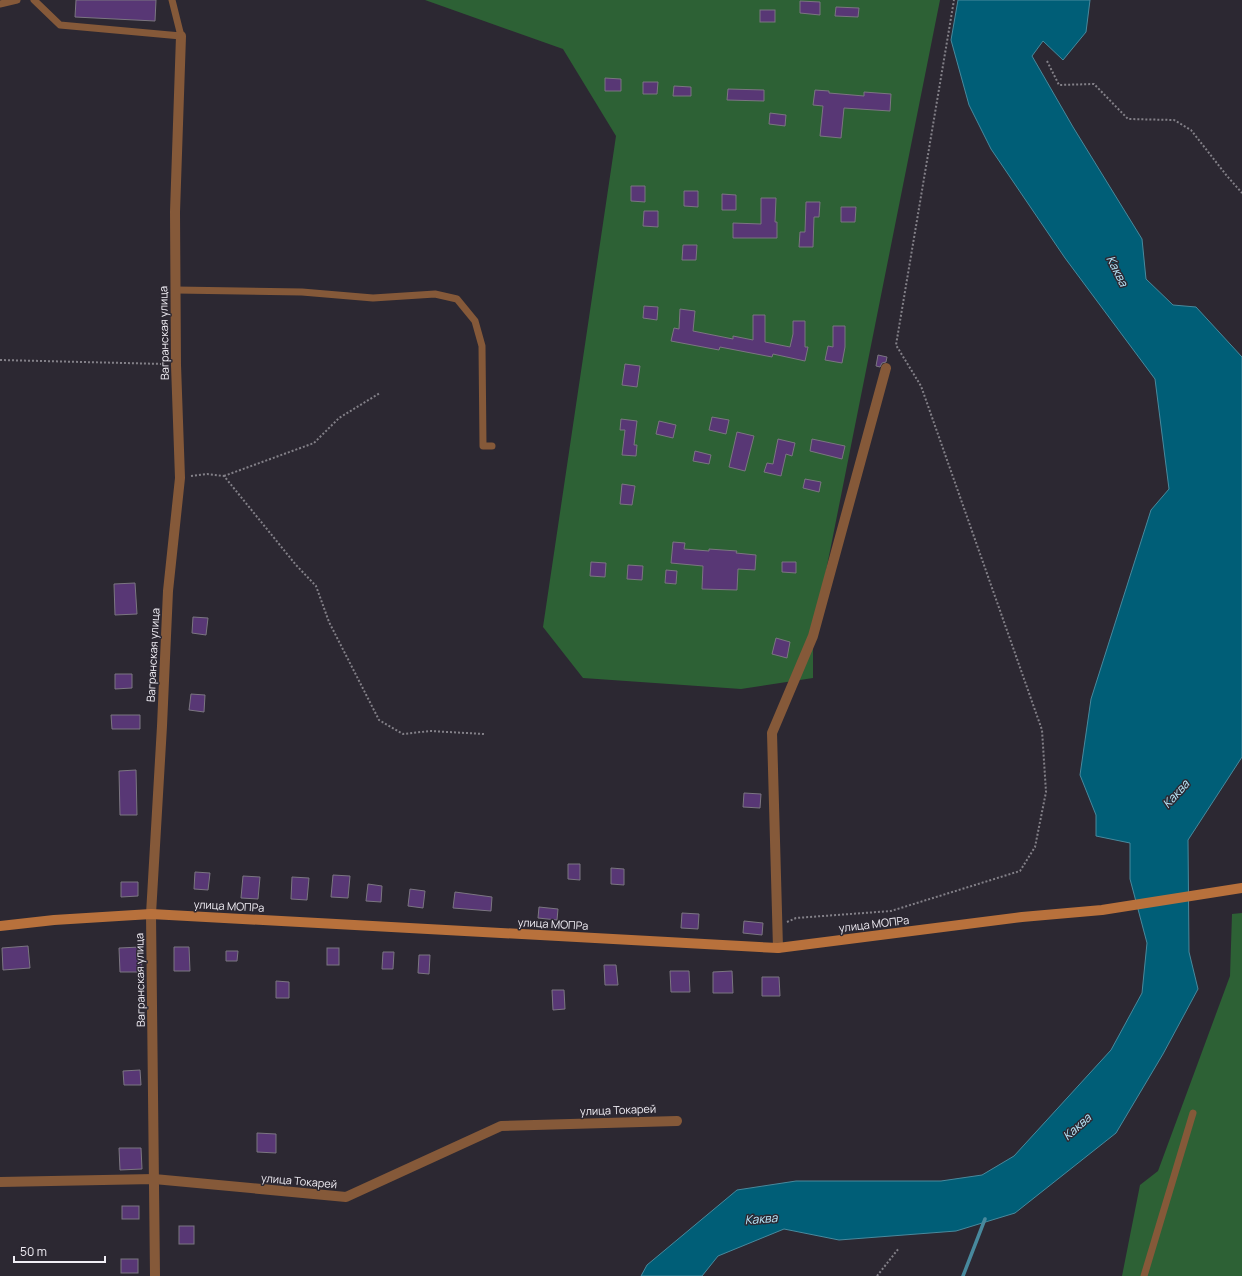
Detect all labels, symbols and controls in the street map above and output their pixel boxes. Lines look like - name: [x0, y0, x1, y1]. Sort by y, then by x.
- water label: Каква: [1102, 252, 1133, 290]
- street label: Вагранская улица: [155, 286, 172, 380]
- street label: Вагранская улица: [143, 608, 162, 702]
- water label: Каква: [1158, 775, 1194, 812]
- street label: улица МОПРа: [193, 896, 265, 915]
- street label: улица МОПРа: [838, 912, 910, 935]
- street label: улица МОПРа: [517, 914, 589, 933]
- street label: Вагранская улица: [131, 933, 148, 1027]
- street label: улица Токарей: [580, 1101, 656, 1118]
- water label: Каква: [1059, 1108, 1096, 1144]
- street label: улица Токарей: [260, 1170, 338, 1191]
- water label: Каква: [744, 1209, 779, 1228]
- scale bar: [14, 1238, 105, 1264]
- text: 50 m: [20, 1243, 47, 1260]

